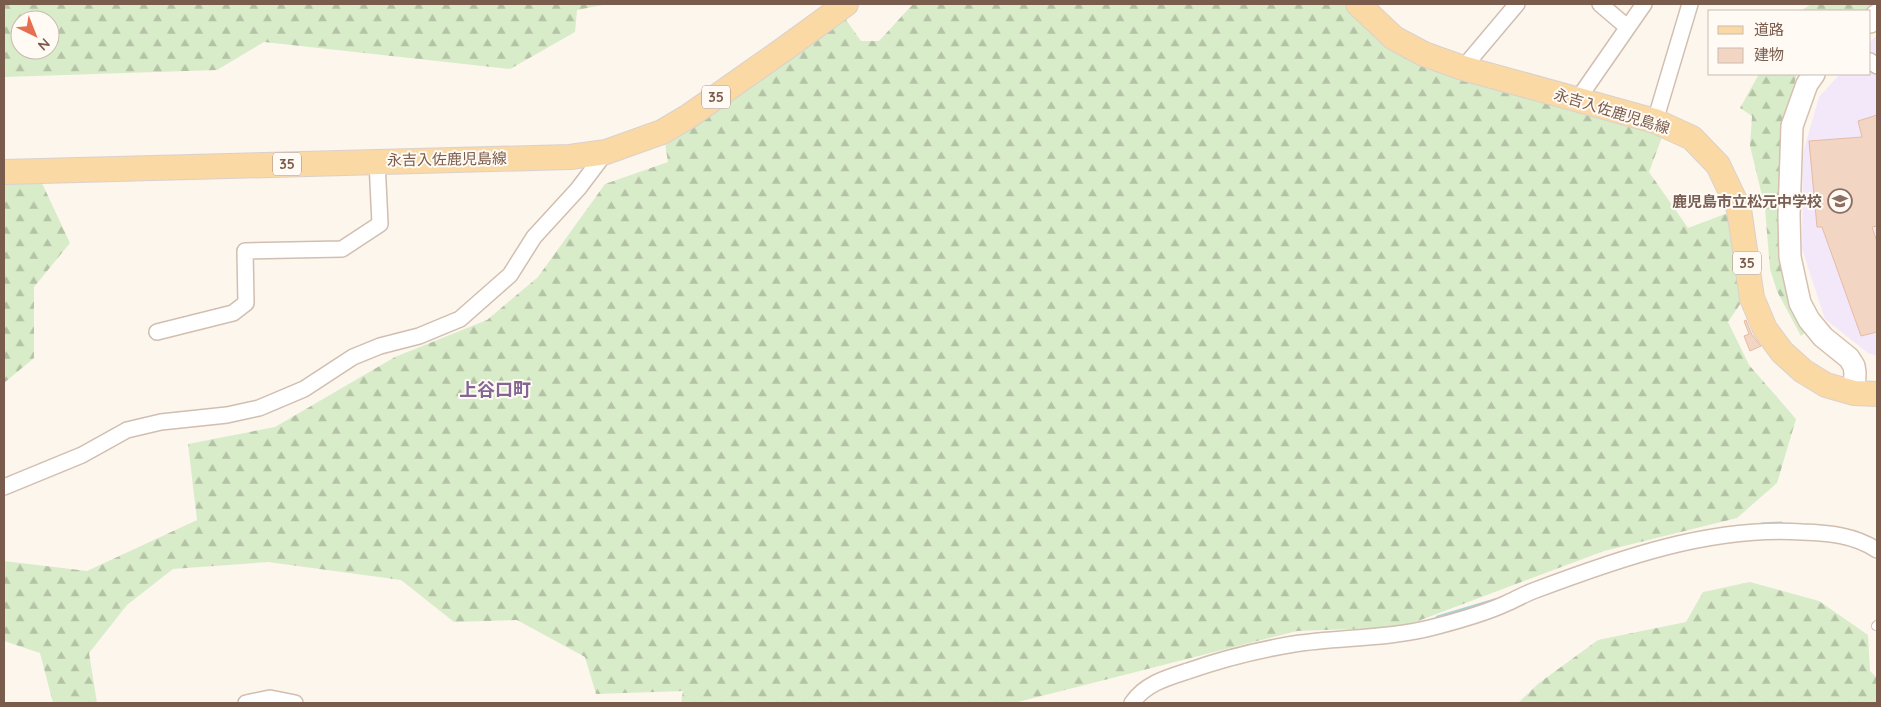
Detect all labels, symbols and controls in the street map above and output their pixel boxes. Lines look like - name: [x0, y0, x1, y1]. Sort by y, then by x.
- north arrow: [10, 10, 60, 60]
- legend: [1708, 10, 1871, 75]
- text: 道路: [1754, 20, 1784, 39]
- text: N: [34, 34, 54, 55]
- text: 建物: [1754, 45, 1784, 64]
- street label: 永吉入佐鹿児島線: [1552, 84, 1672, 138]
- road number: 35: [702, 85, 730, 108]
- street label: 永吉入佐鹿児島線: [387, 148, 507, 170]
- road number: 35: [273, 152, 301, 175]
- school or university icon: 鹿児島市立松元中学校: [1827, 188, 1853, 214]
- place label: 鹿児島市立松元中学校: [1672, 192, 1822, 211]
- road number: 35: [1733, 252, 1761, 274]
- district label: 上谷口町: [459, 378, 531, 401]

